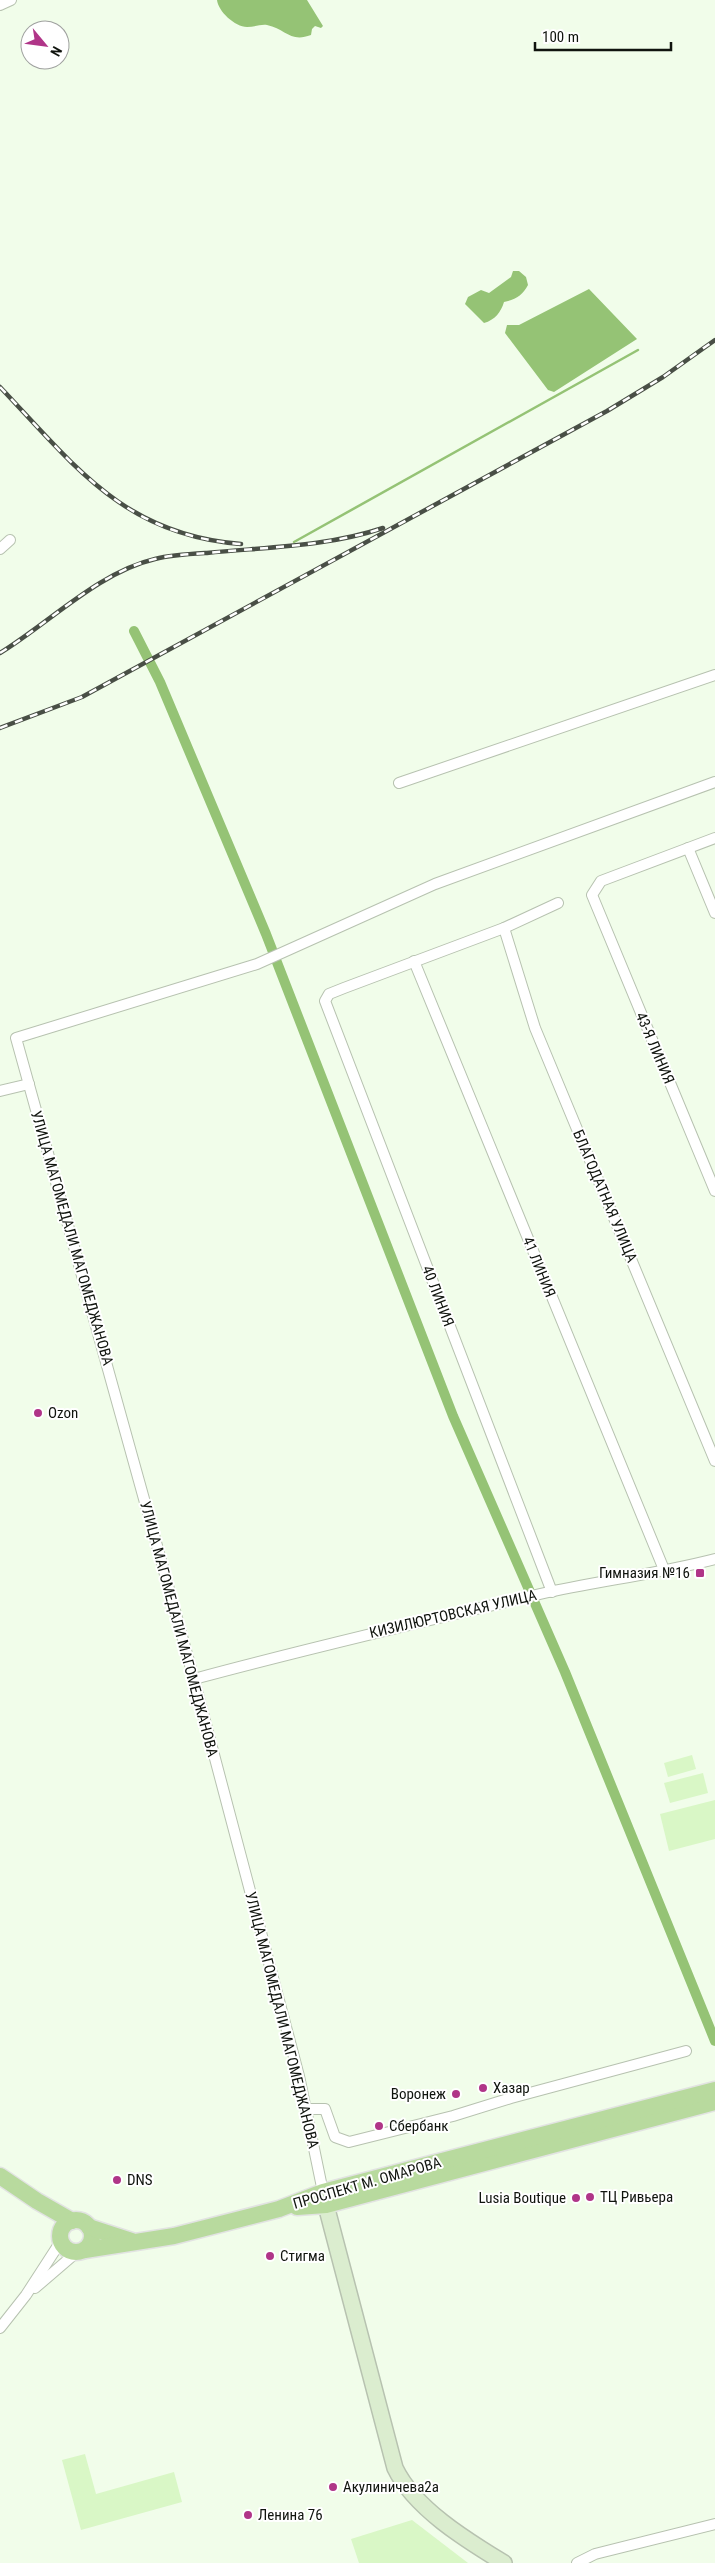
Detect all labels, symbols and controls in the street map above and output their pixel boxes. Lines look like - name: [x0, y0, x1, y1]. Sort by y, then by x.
- north arrow: [20, 20, 70, 70]
- scale bar: [535, 20, 671, 52]
- text: 100 m: [542, 28, 579, 46]
- text: N: [47, 44, 65, 59]
- street label: 43-Я ЛИНИЯ: [632, 1010, 678, 1086]
- street label: УЛИЦА МАГОМЕДАЛИ МАГОМЕДЖАНОВA: [27, 1109, 117, 1368]
- street label: БЛАГОДАТНАЯ УЛИЦА: [569, 1127, 641, 1265]
- street label: 41 ЛИНИЯ: [519, 1234, 559, 1300]
- street label: 40 ЛИНИЯ: [418, 1263, 458, 1329]
- place label: Ozon: [48, 1404, 78, 1422]
- marker: Ozon: [32, 1407, 44, 1419]
- street label: УЛИЦА МАГОМЕДАЛИ МАГОМЕДЖАНОВA: [136, 1499, 222, 1759]
- place label: Гимназия №16: [599, 1564, 690, 1582]
- marker: Гимназия №16: [694, 1567, 706, 1579]
- street label: КИЗИЛЮРТОВСКАЯ УЛИЦА: [368, 1586, 539, 1642]
- street label: УЛИЦА МАГОМЕДАЛИ МАГОМЕДЖАНОВA: [241, 1890, 323, 2151]
- place label: Хазар: [493, 2079, 530, 2097]
- marker: Хазар: [477, 2082, 489, 2094]
- place label: Воронеж: [391, 2085, 446, 2103]
- marker: Воронеж: [450, 2088, 462, 2100]
- place label: Сбербанк: [389, 2117, 449, 2135]
- marker: Сбербанк: [373, 2120, 385, 2132]
- street label: ПРОСПЕКТ М. ОМАРОВА: [291, 2153, 443, 2213]
- place label: DNS: [127, 2171, 153, 2189]
- marker: DNS: [111, 2174, 123, 2186]
- place label: ТЦ Ривьера: [600, 2188, 673, 2206]
- place label: Lusia Boutique: [478, 2189, 566, 2207]
- marker: ТЦ Ривьера: [584, 2191, 596, 2203]
- marker: Lusia Boutique: [570, 2192, 582, 2204]
- place label: Стигма: [280, 2247, 325, 2265]
- marker: Стигма: [264, 2250, 276, 2262]
- place label: Акулиничева2а: [343, 2478, 439, 2496]
- marker: Акулиничева2а: [327, 2481, 339, 2493]
- place label: Ленина 76: [258, 2506, 323, 2524]
- marker: Ленина 76: [242, 2509, 254, 2521]

